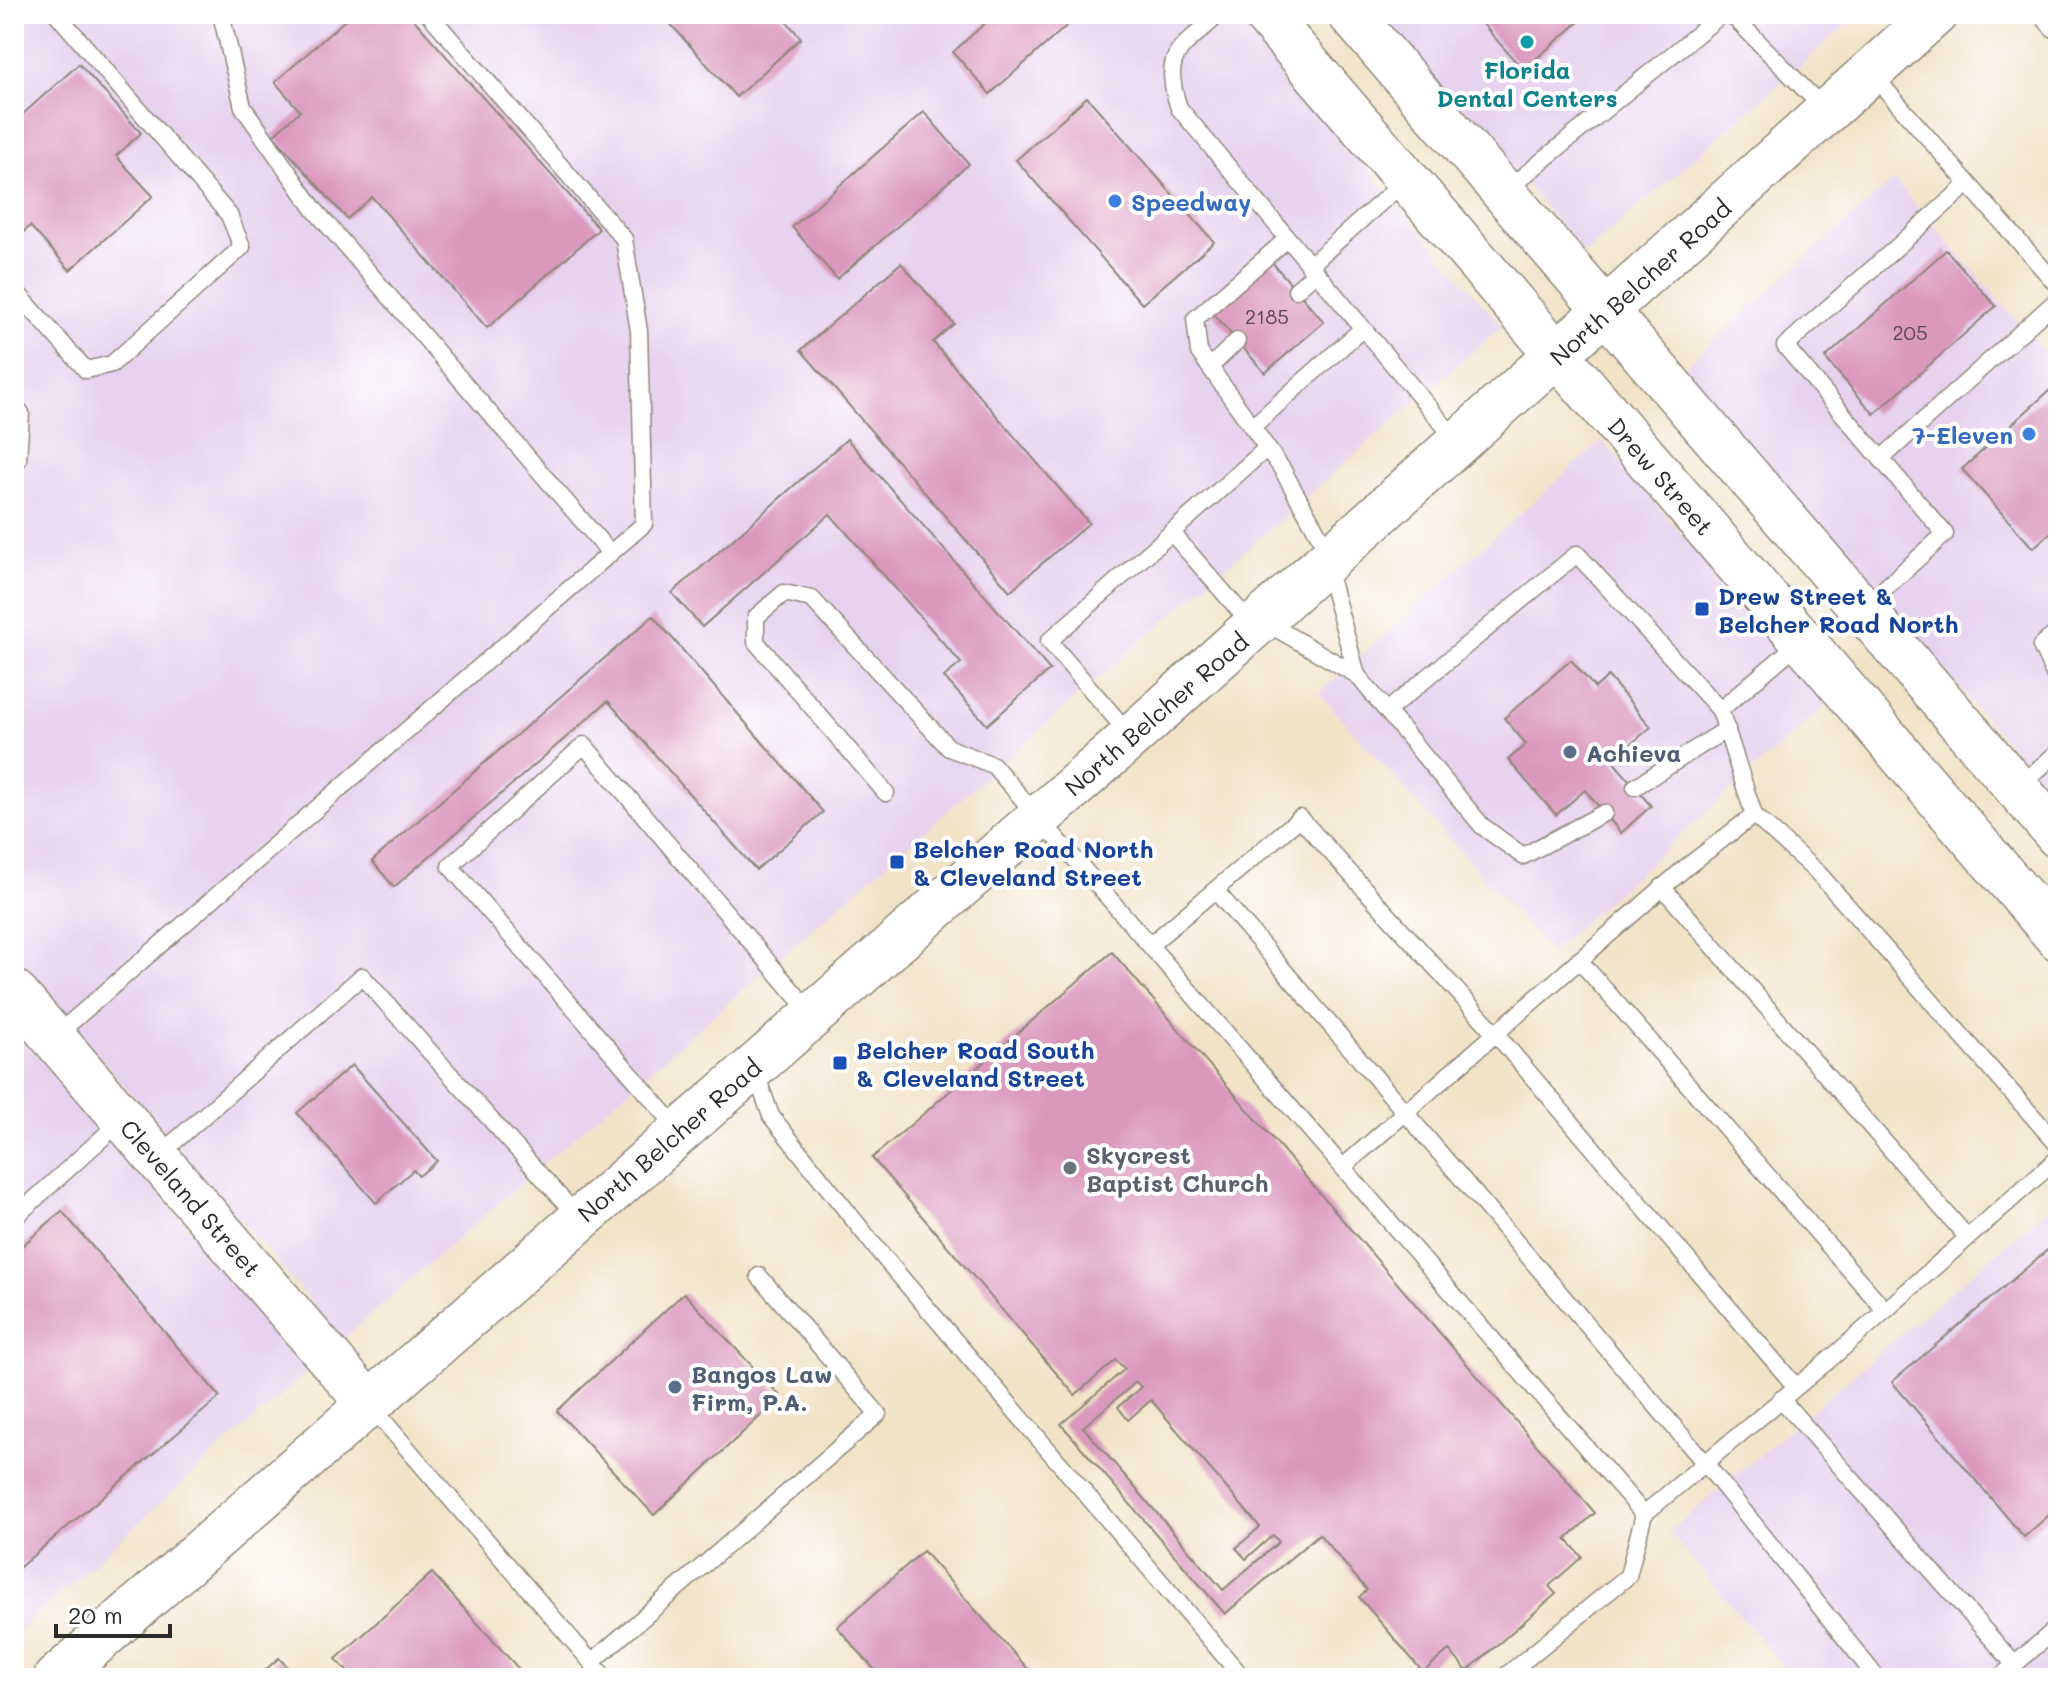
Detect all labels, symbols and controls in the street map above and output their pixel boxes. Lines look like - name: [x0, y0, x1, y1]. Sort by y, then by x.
- marker: Florida Dental Centers: [1518, 33, 1536, 51]
- place label: Florida Dental Centers: [1436, 54, 1618, 113]
- place label: Speedway: [1131, 186, 1251, 217]
- marker: Speedway: [1106, 192, 1124, 210]
- street label: North Belcher Road: [1543, 192, 1737, 372]
- house number: 2185: [1245, 303, 1289, 329]
- house number: 205: [1892, 319, 1928, 345]
- street label: Drew Street: [1601, 411, 1721, 541]
- place label: 7-Eleven: [1912, 419, 2013, 450]
- marker: 7-Eleven: [2020, 425, 2038, 443]
- place label: Drew Street & Belcher Road North: [1718, 580, 1958, 639]
- marker: Drew Street & Belcher Road North: [1693, 600, 1711, 618]
- street label: North Belcher Road: [1058, 626, 1254, 802]
- place label: Achieva: [1586, 737, 1681, 768]
- marker: Achieva: [1561, 743, 1579, 761]
- place label: Belcher Road North & Cleveland Street: [913, 833, 1153, 892]
- marker: Belcher Road North & Cleveland Street: [888, 853, 906, 871]
- place label: Belcher Road South & Cleveland Street: [856, 1034, 1094, 1093]
- street label: North Belcher Road: [571, 1052, 767, 1228]
- marker: Belcher Road South & Cleveland Street: [831, 1054, 849, 1072]
- street label: Cleveland Street: [114, 1113, 268, 1283]
- place label: Skycrest Baptist Church: [1086, 1139, 1269, 1198]
- marker: Skycrest Baptist Church: [1061, 1159, 1079, 1177]
- place label: Bangos Law Firm, P.A.: [691, 1358, 832, 1417]
- marker: Bangos Law Firm, P.A.: [666, 1378, 684, 1396]
- scale bar: [56, 1588, 170, 1638]
- text: 20 m: [68, 1599, 123, 1630]

